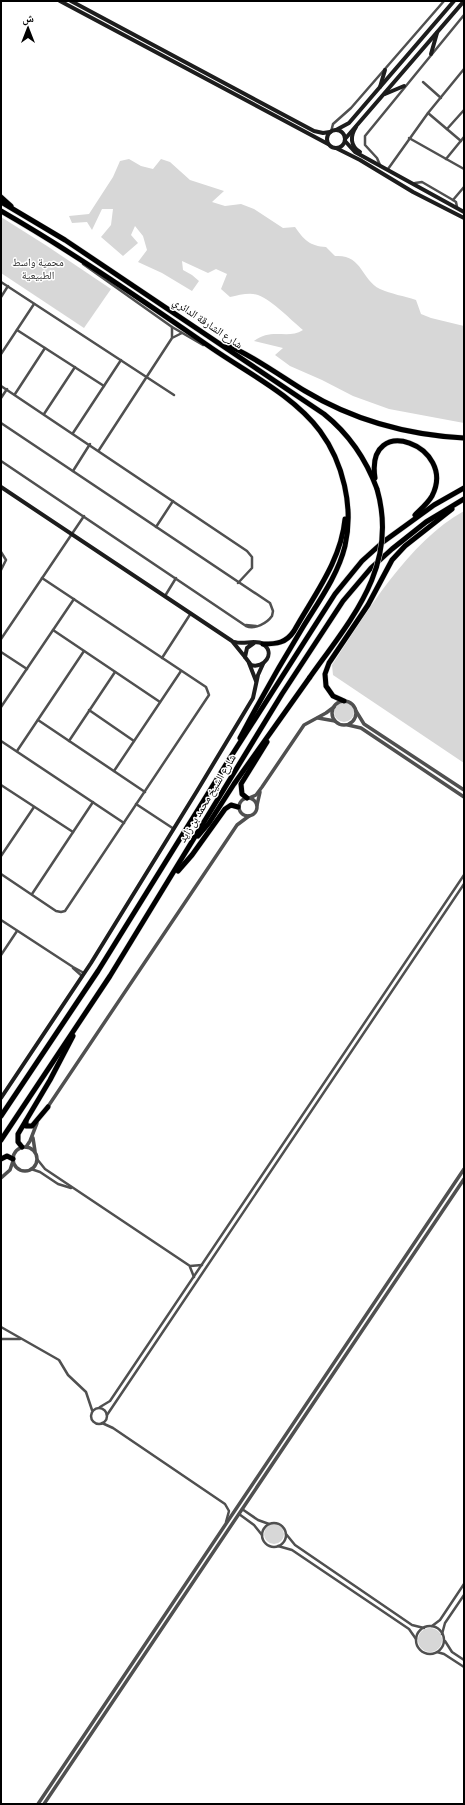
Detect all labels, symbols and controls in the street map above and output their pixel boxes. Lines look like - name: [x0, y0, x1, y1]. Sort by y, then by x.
- north arrow: [8, 8, 48, 48]
- text: ش: [22, 11, 34, 26]
- park label: محمية واسط الطبيعية: [12, 255, 64, 281]
- street label: شارع الشارقة الدائري: [169, 294, 246, 353]
- street label: شارع الشيخ محمد بن زايد: [175, 751, 239, 845]

